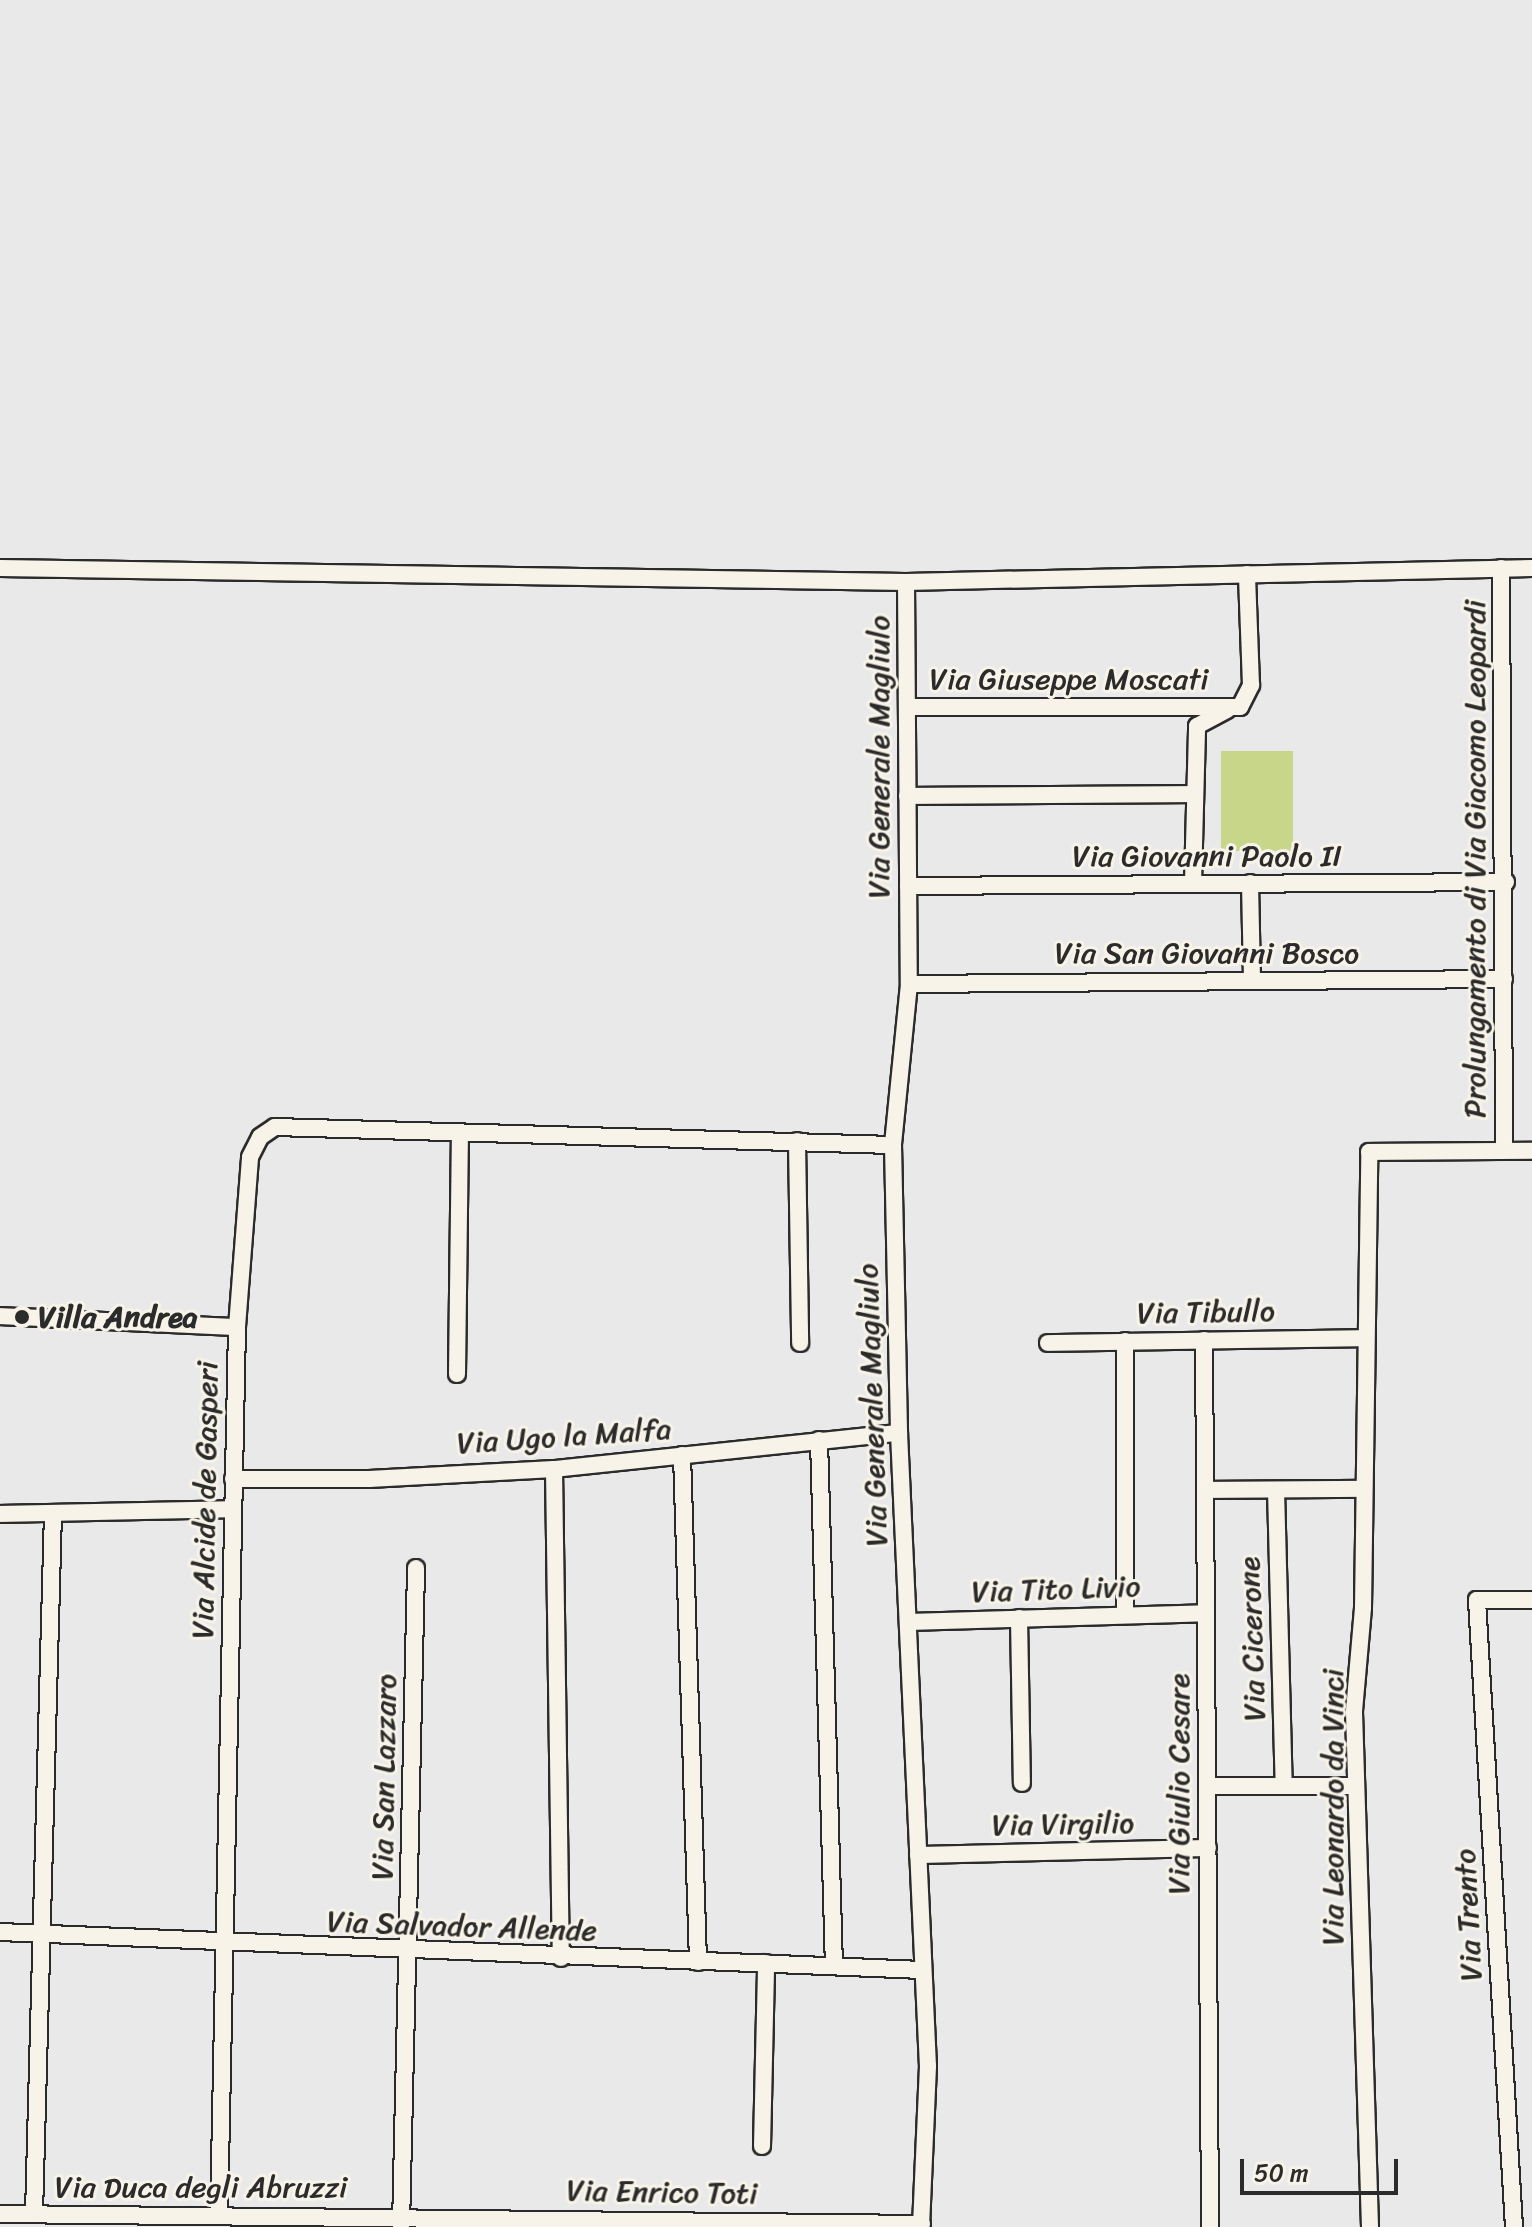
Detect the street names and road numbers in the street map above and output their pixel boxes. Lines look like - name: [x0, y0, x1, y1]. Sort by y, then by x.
- street label: Prolungamento di Via Giacomo Leopardi: [1457, 600, 1493, 1118]
- street label: Via Generale Magliulo: [861, 614, 897, 900]
- street label: Via Giuseppe Moscati: [929, 661, 1209, 697]
- street label: Via Giovanni Paolo II: [1072, 838, 1342, 874]
- street label: Via San Giovanni Bosco: [1055, 935, 1359, 971]
- street label: Via Generale Magliulo: [849, 1262, 895, 1548]
- street label: Via Tibullo: [1136, 1293, 1276, 1331]
- street label: Via Alcide de Gasperi: [185, 1361, 225, 1639]
- street label: Via Ugo la Malfa: [456, 1411, 672, 1461]
- street label: Via Cicerone: [1231, 1556, 1273, 1722]
- street label: Via Tito Livio: [971, 1568, 1141, 1610]
- street label: Via Leonardo da Vinci: [1315, 1667, 1351, 1947]
- street label: Via San Lazzaro: [364, 1673, 404, 1881]
- street label: Via Giulio Cesare: [1161, 1673, 1197, 1895]
- street label: Via Virgilio: [991, 1805, 1135, 1843]
- street label: Via Trento: [1447, 1847, 1489, 1983]
- street label: Via Salvador Allende: [326, 1903, 598, 1949]
- street label: Via Duca degli Abruzzi: [54, 2169, 348, 2205]
- street label: Via Enrico Toti: [566, 2172, 758, 2212]

